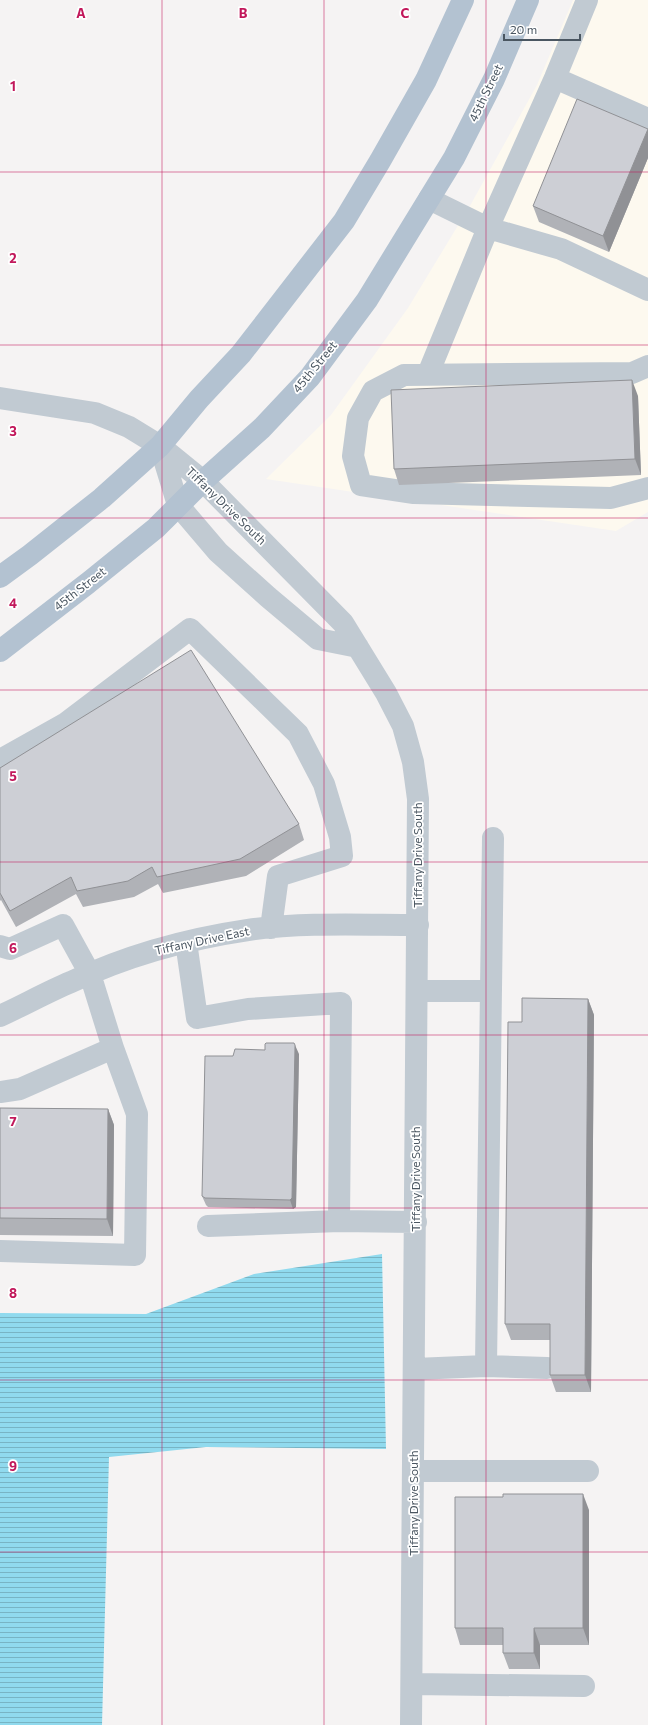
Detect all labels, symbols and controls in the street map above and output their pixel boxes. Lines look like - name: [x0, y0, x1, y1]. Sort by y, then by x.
- text: A: [76, 5, 86, 21]
- text: B: [239, 5, 248, 21]
- text: C: [401, 5, 410, 21]
- scale bar: [504, 16, 580, 42]
- text: 20 m: [510, 22, 537, 36]
- street label: 45th Street: [465, 62, 505, 124]
- text: 1: [10, 78, 16, 94]
- text: 2: [9, 250, 17, 266]
- street label: 45th Street: [289, 338, 339, 395]
- text: 3: [9, 423, 17, 439]
- street label: Tiffany Drive South: [184, 464, 269, 547]
- street label: 45th Street: [51, 564, 108, 613]
- text: 4: [9, 595, 17, 611]
- text: 5: [9, 768, 17, 784]
- street label: Tiffany Drive South: [410, 802, 424, 908]
- street label: Tiffany Drive East: [153, 923, 250, 957]
- text: 6: [9, 940, 17, 956]
- text: 7: [9, 1113, 17, 1129]
- street label: Tiffany Drive South: [408, 1126, 422, 1232]
- text: 8: [9, 1285, 17, 1301]
- street label: Tiffany Drive South: [406, 1450, 420, 1556]
- text: 9: [9, 1458, 17, 1474]

